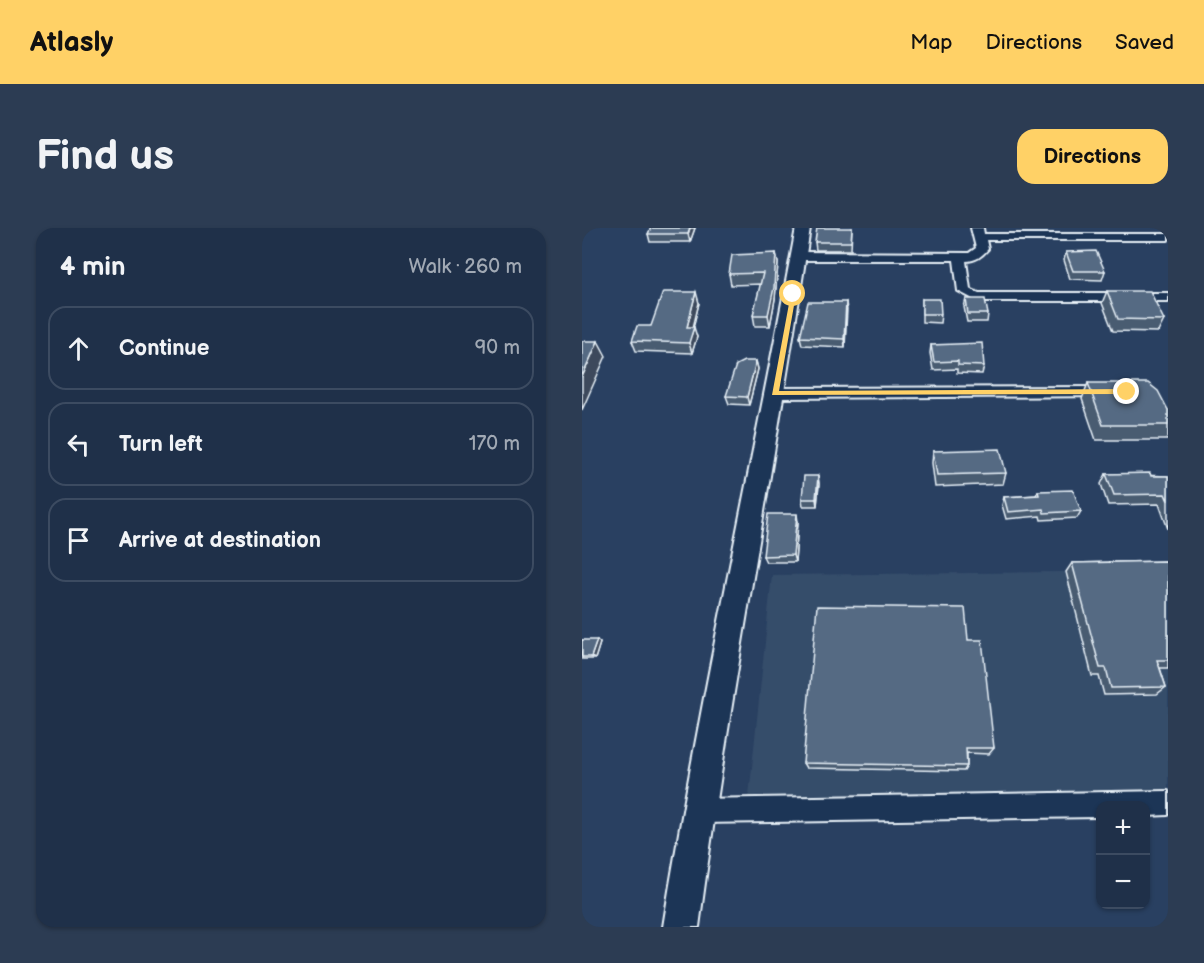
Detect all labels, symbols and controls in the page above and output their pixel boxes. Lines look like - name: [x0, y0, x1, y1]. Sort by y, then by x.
- text: Atlasly: [30, 26, 113, 59]
- text: Map: [910, 30, 953, 55]
- text: Directions: [986, 30, 1082, 55]
- text: Saved: [1115, 30, 1174, 55]
- button: Directions: [1017, 129, 1168, 184]
- text: Find us: [36, 131, 174, 182]
- text: 4 min: [60, 252, 125, 283]
- text: Walk · 260 m: [409, 255, 522, 279]
- route start: [779, 280, 805, 306]
- icon: ahead: [62, 332, 95, 365]
- text: Continue: [119, 335, 209, 362]
- text: 90 m: [475, 336, 520, 360]
- route end: [1113, 378, 1139, 404]
- icon: left: [62, 428, 95, 461]
- text: Turn left: [119, 431, 203, 458]
- text: 170 m: [469, 432, 520, 456]
- icon: arrive: [62, 524, 95, 557]
- text: Arrive at destination: [119, 527, 321, 554]
- map controls: [1096, 801, 1150, 909]
- button: +: [1096, 801, 1150, 855]
- button: −: [1096, 855, 1150, 909]

